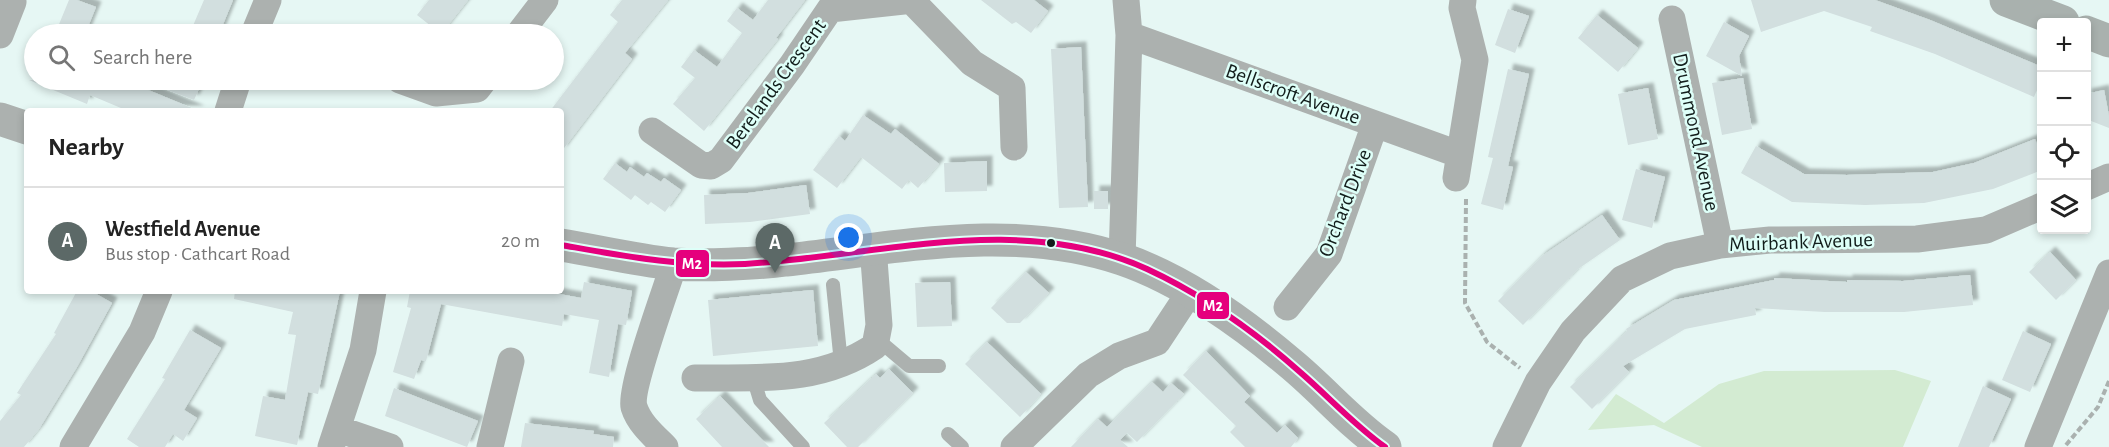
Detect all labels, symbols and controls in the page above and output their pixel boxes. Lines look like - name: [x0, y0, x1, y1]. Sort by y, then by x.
- street label: Berelands Crescent: [722, 15, 830, 153]
- map controls: [2037, 18, 2091, 234]
- button: +: [2037, 18, 2091, 72]
- search box: [24, 24, 564, 90]
- icon: search: [45, 41, 78, 74]
- text: Search here: [93, 46, 192, 68]
- street label: Drummond Avenue: [1669, 51, 1723, 213]
- street label: Bellscroft Avenue: [1223, 60, 1363, 128]
- button: −: [2037, 72, 2091, 126]
- button: locate: [2037, 126, 2091, 180]
- text: Nearby: [48, 134, 124, 160]
- street label: Orchard Drive: [1315, 146, 1375, 260]
- button: layers: [2037, 180, 2091, 234]
- text: Westfield Avenue: [105, 218, 260, 240]
- your location: [834, 223, 863, 252]
- pin: A: [756, 224, 794, 273]
- street label: Muirbank Avenue: [1729, 229, 1873, 255]
- text: A: [62, 231, 74, 251]
- text: 20 m: [501, 231, 540, 251]
- unlabelled marker: [1045, 237, 1057, 249]
- text: Bus stop · Cathcart Road: [105, 244, 290, 264]
- line badge: M2: [675, 249, 710, 278]
- text: M2: [682, 256, 703, 272]
- line badge: M2: [1196, 291, 1230, 320]
- text: M2: [1203, 298, 1224, 314]

